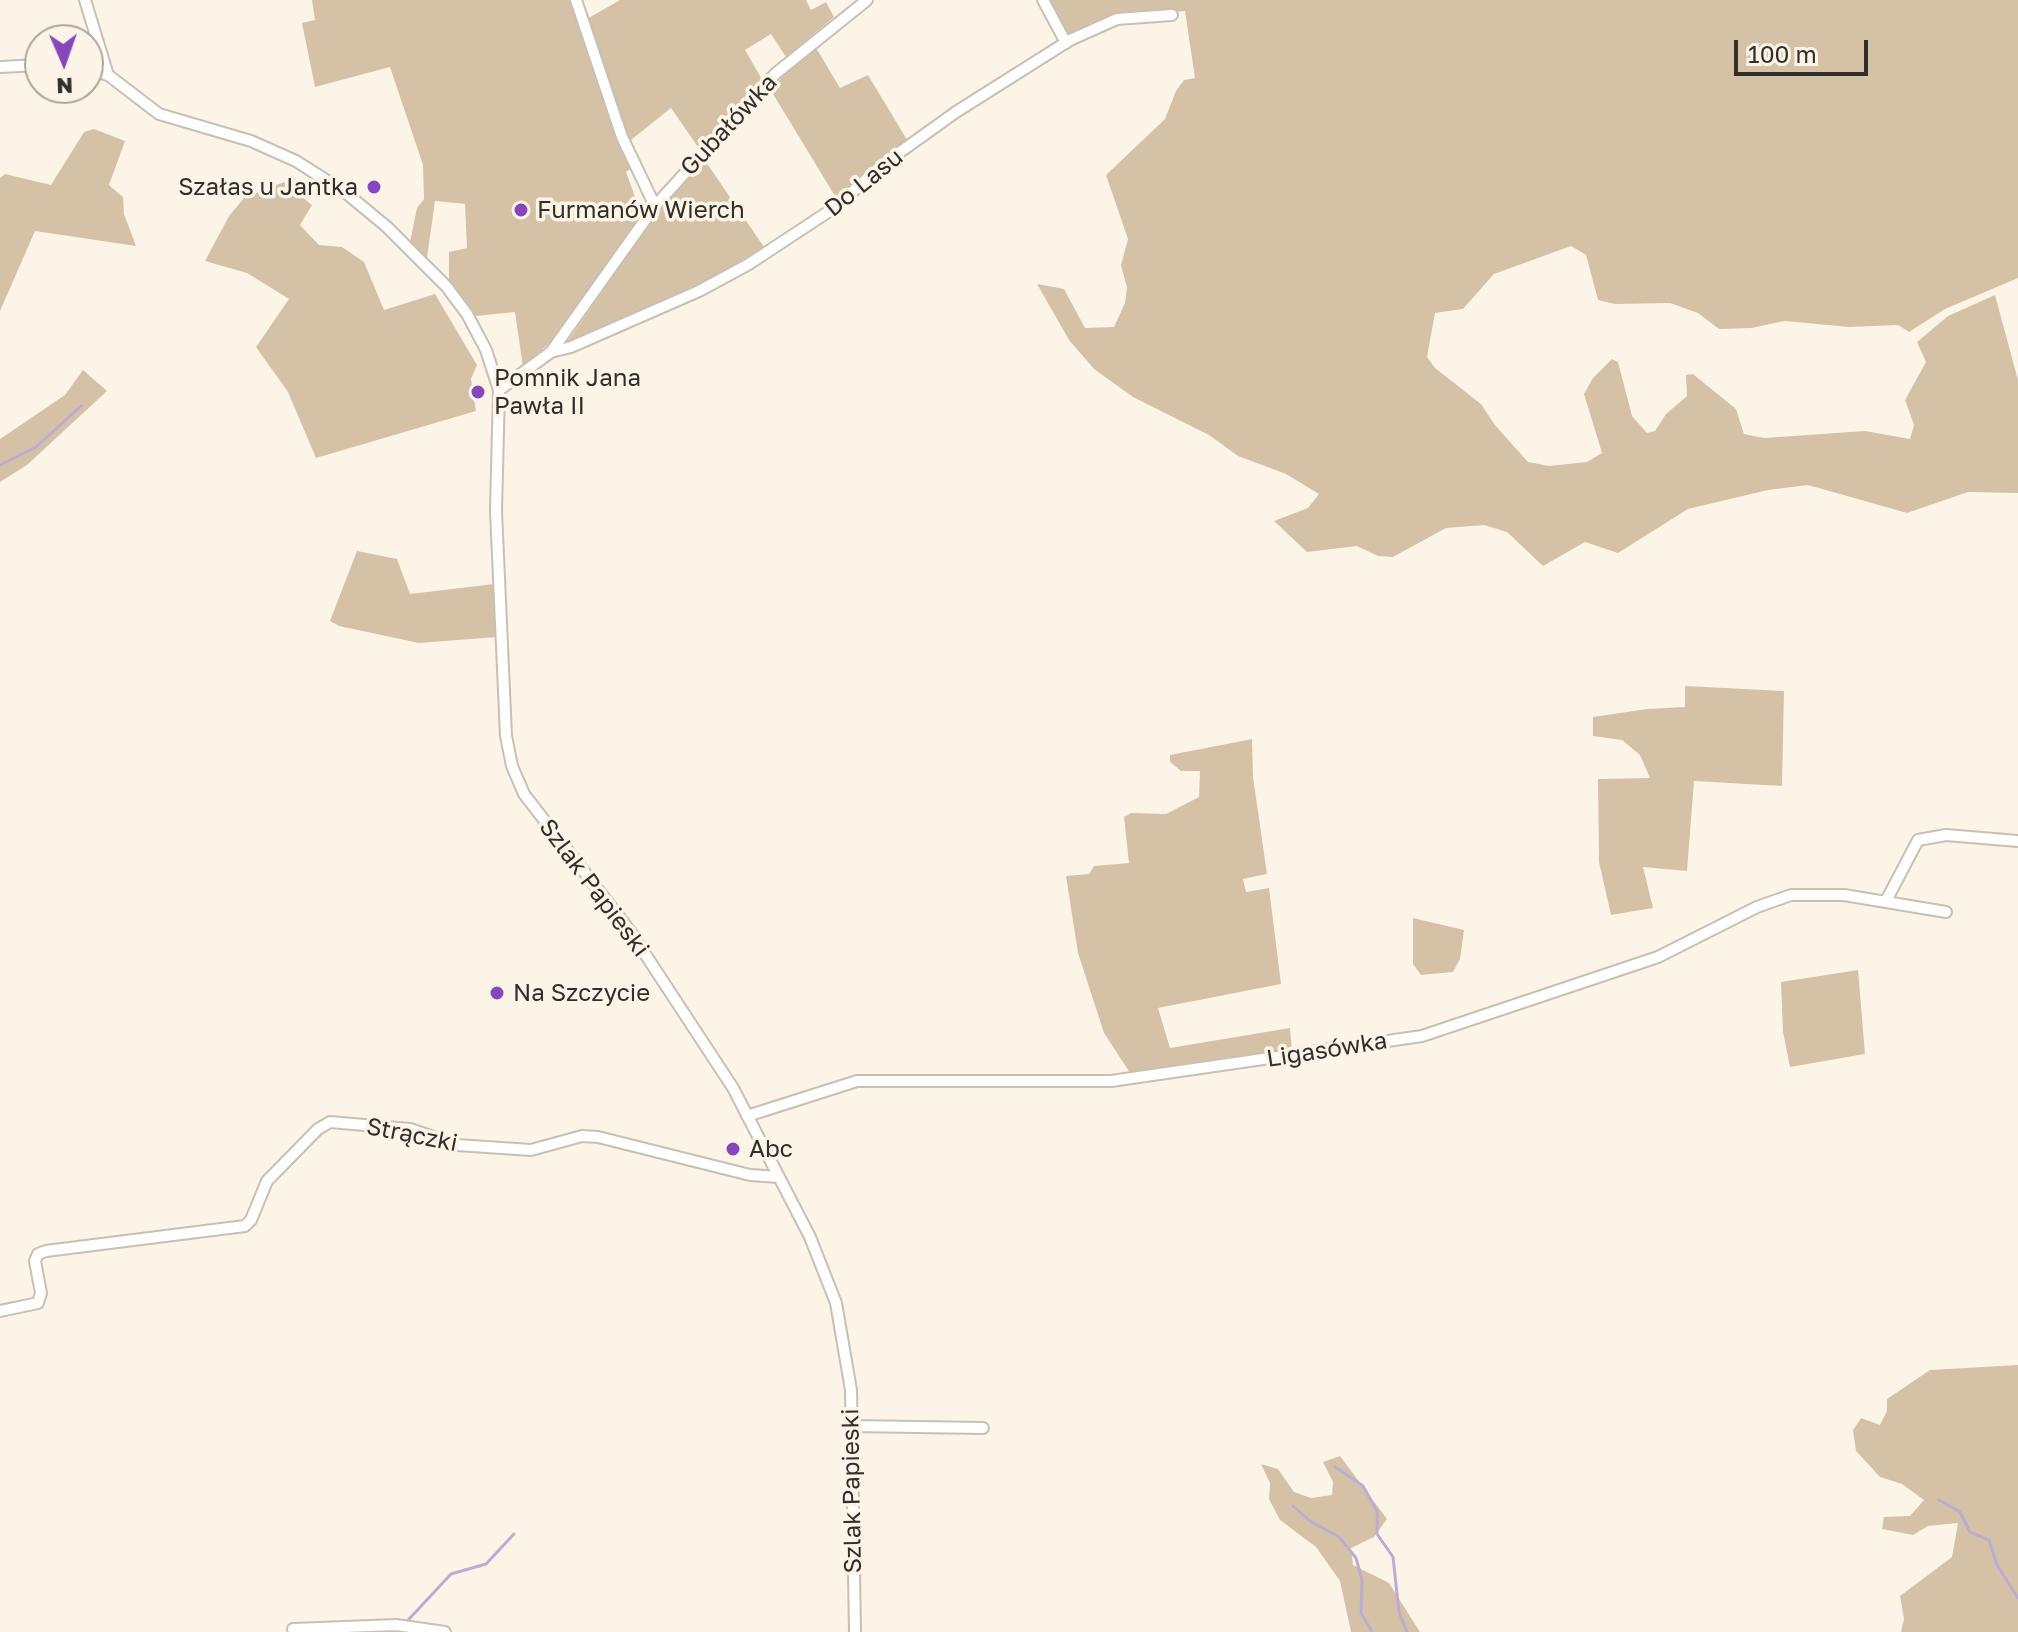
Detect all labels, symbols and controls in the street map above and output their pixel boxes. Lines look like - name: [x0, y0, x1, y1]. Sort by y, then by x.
- north arrow: [24, 24, 104, 104]
- scale bar: [1738, 24, 1872, 74]
- text: 100 m: [1748, 39, 1817, 68]
- street label: Gubałówka: [675, 68, 783, 182]
- text: N: [56, 73, 74, 100]
- street label: Do Lasu: [819, 143, 909, 223]
- place label: Szałas u Jantka: [178, 173, 358, 201]
- marker: Szałas u Jantka: [365, 178, 383, 196]
- place label: Furmanów Wierch: [537, 196, 745, 224]
- marker: Furmanów Wierch: [512, 201, 530, 219]
- place label: Pomnik Jana Pawła II: [494, 364, 641, 420]
- marker: Pomnik Jana Pawła II: [469, 383, 487, 401]
- street label: Szlak Papieski: [533, 813, 655, 963]
- place label: Na Szczycie: [513, 979, 650, 1007]
- marker: Na Szczycie: [488, 984, 506, 1002]
- street label: Ligasówka: [1265, 1026, 1389, 1074]
- street label: Strączki: [364, 1112, 460, 1158]
- place label: Abc: [749, 1135, 793, 1163]
- marker: Abc: [724, 1140, 742, 1158]
- street label: Szlak Papieski: [836, 1408, 868, 1574]

